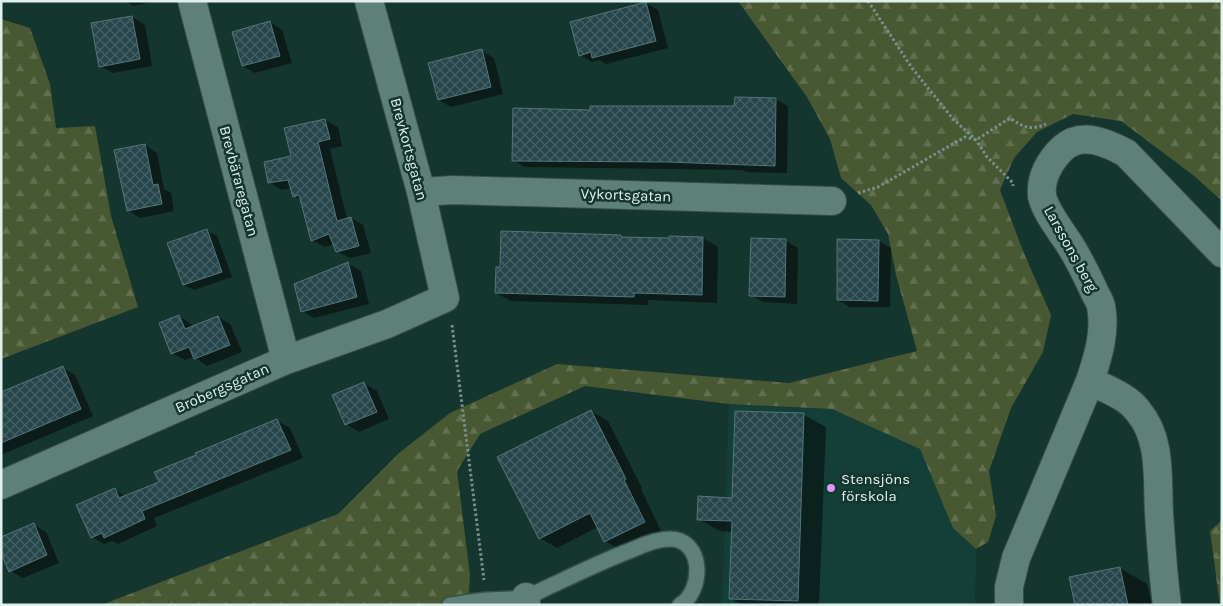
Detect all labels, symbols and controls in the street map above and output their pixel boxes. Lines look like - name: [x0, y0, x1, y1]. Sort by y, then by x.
- street label: Brevkortsgatan: [387, 96, 431, 202]
- street label: Brevbäraregatan: [216, 124, 262, 238]
- street label: Vykortsgatan: [580, 184, 672, 206]
- street label: Larssons berg: [1040, 203, 1102, 296]
- street label: Brobergsgatan: [172, 359, 272, 417]
- place label: Stensjöns förskola: [841, 470, 910, 505]
- marker: Stensjöns förskola: [825, 482, 837, 494]

